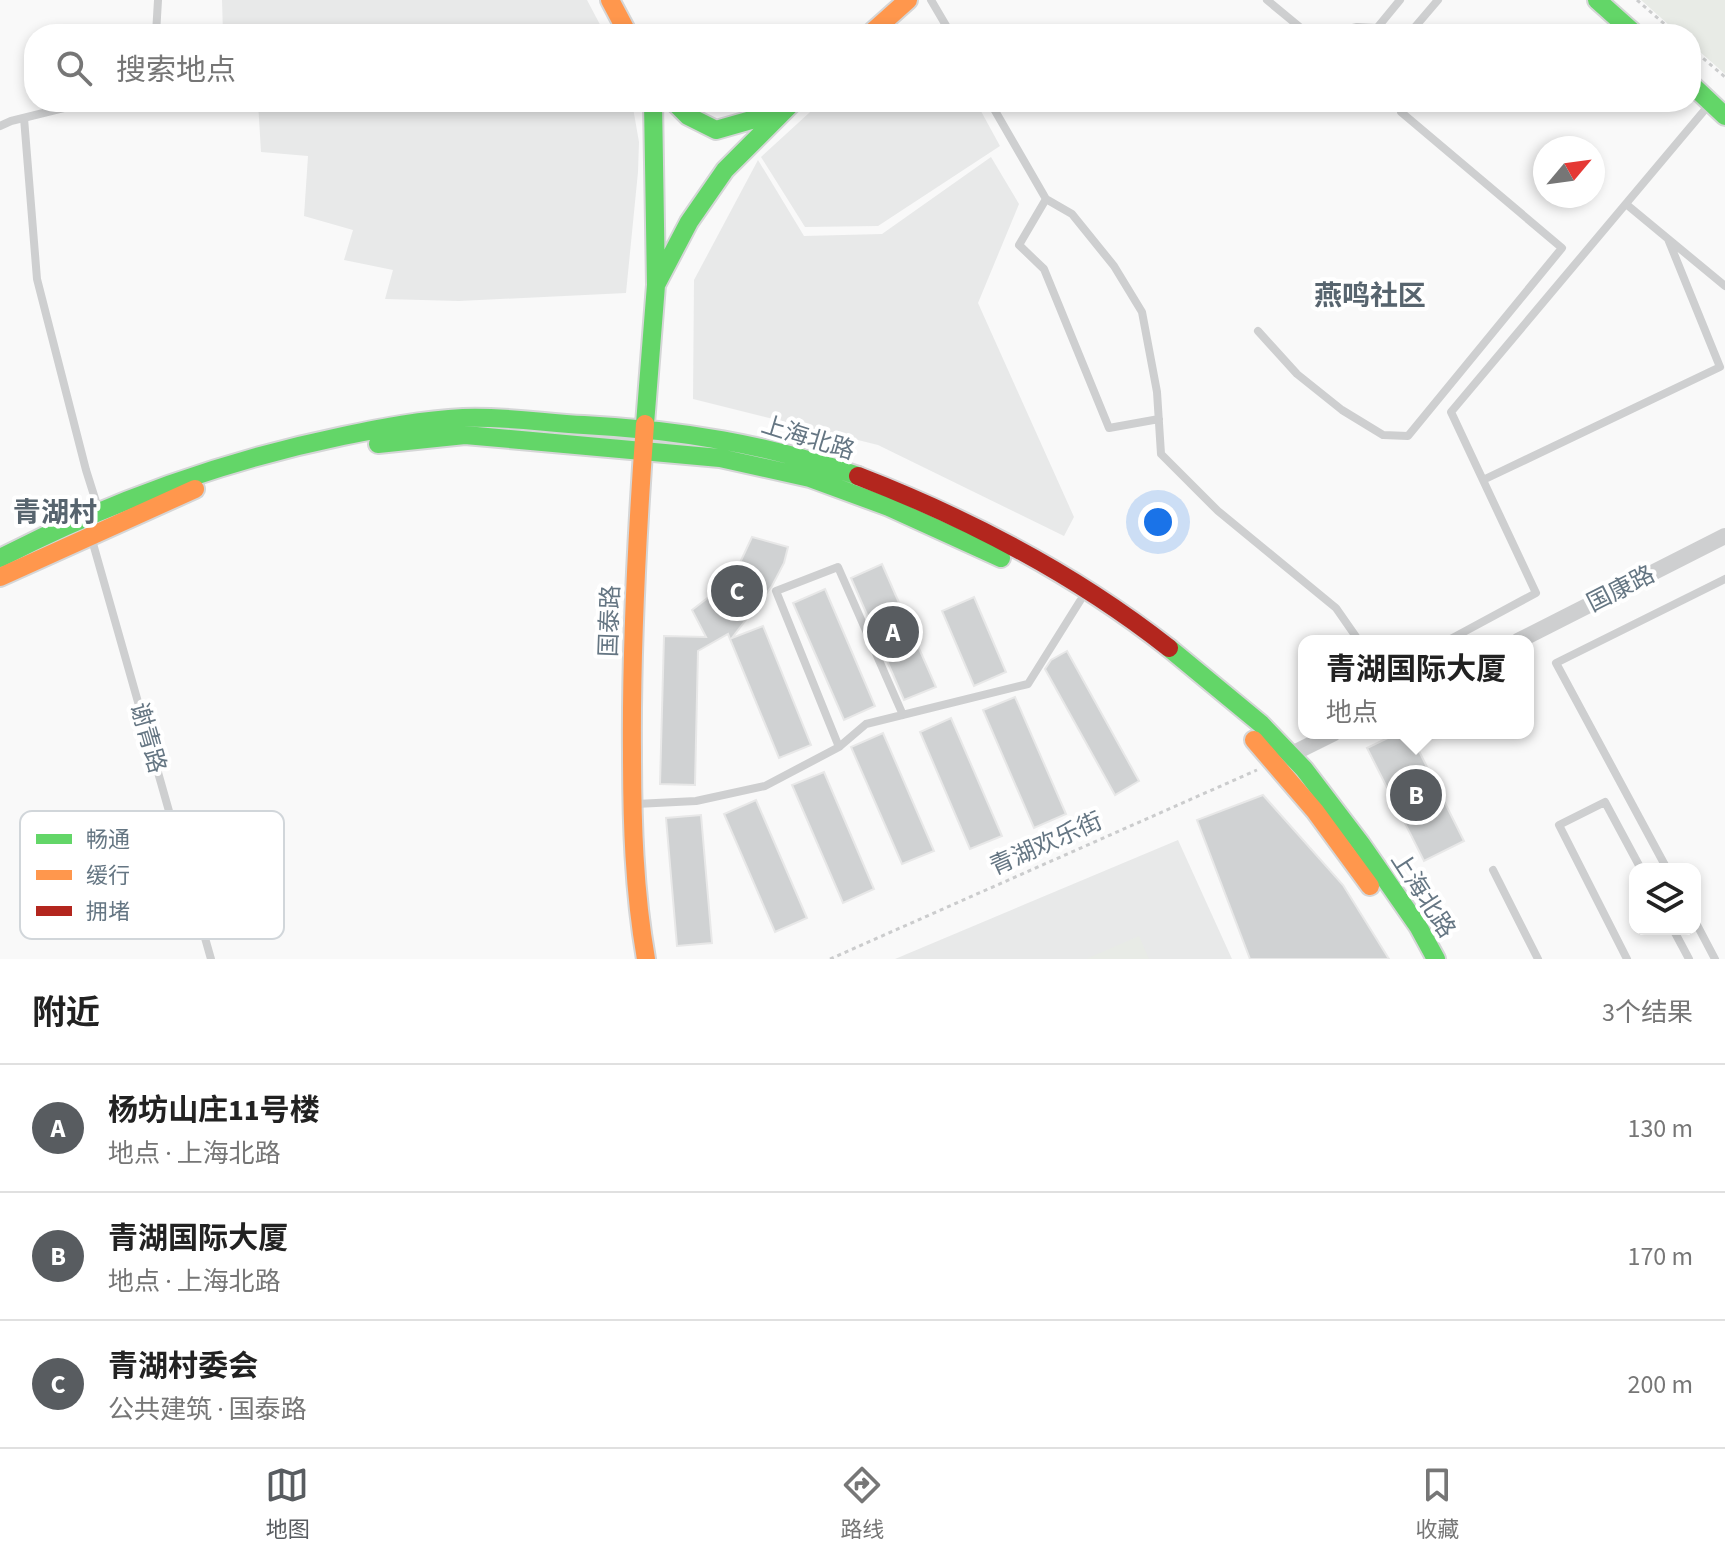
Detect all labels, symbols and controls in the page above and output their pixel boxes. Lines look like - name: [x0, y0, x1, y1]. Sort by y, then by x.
- search box: [24, 24, 1701, 112]
- icon: search: [52, 46, 96, 90]
- text: 搜索地点: [116, 49, 236, 92]
- north arrow: [1533, 136, 1605, 208]
- district label: 燕鸣社区: [1314, 276, 1426, 316]
- street label: 上海北路: [757, 407, 859, 469]
- district label: 青湖村: [13, 493, 97, 533]
- your location: [1138, 502, 1178, 542]
- street label: 国康路: [1581, 557, 1661, 621]
- pin: C: [711, 561, 763, 621]
- street label: 国泰路: [591, 584, 629, 658]
- pin: A: [867, 602, 919, 662]
- popup: [1298, 635, 1534, 739]
- text: 青湖国际大厦: [1326, 648, 1506, 691]
- text: 地点: [1326, 694, 1378, 731]
- street label: 谢青路: [121, 699, 175, 777]
- pin: B: [1390, 765, 1442, 825]
- street label: 青湖欢乐街: [984, 804, 1108, 884]
- legend: [20, 811, 284, 939]
- text: 畅通: [86, 824, 130, 856]
- street label: 上海北路: [1382, 845, 1464, 945]
- text: 缓行: [86, 860, 130, 892]
- map controls: [1629, 863, 1701, 935]
- button: layers: [1629, 863, 1701, 935]
- text: 拥堵: [86, 896, 130, 928]
- text: 附近: [32, 989, 100, 1038]
- text: 3个结果: [1602, 994, 1693, 1031]
- text: 杨坊山庄11号楼: [108, 1089, 320, 1132]
- text: A: [51, 1110, 65, 1147]
- text: 130 m: [1627, 1110, 1693, 1147]
- text: 地点 · 上海北路: [108, 1135, 281, 1172]
- text: 青湖国际大厦: [108, 1217, 288, 1260]
- text: B: [50, 1238, 66, 1275]
- text: 170 m: [1627, 1238, 1693, 1275]
- text: 地点 · 上海北路: [108, 1263, 281, 1300]
- text: 青湖村委会: [108, 1345, 258, 1388]
- text: C: [50, 1366, 66, 1403]
- text: 200 m: [1627, 1366, 1693, 1403]
- text: 公共建筑 · 国泰路: [108, 1391, 307, 1428]
- tab: 地图: [265, 1463, 310, 1546]
- tab: 路线: [840, 1463, 885, 1546]
- tab: 收藏: [1415, 1463, 1460, 1546]

